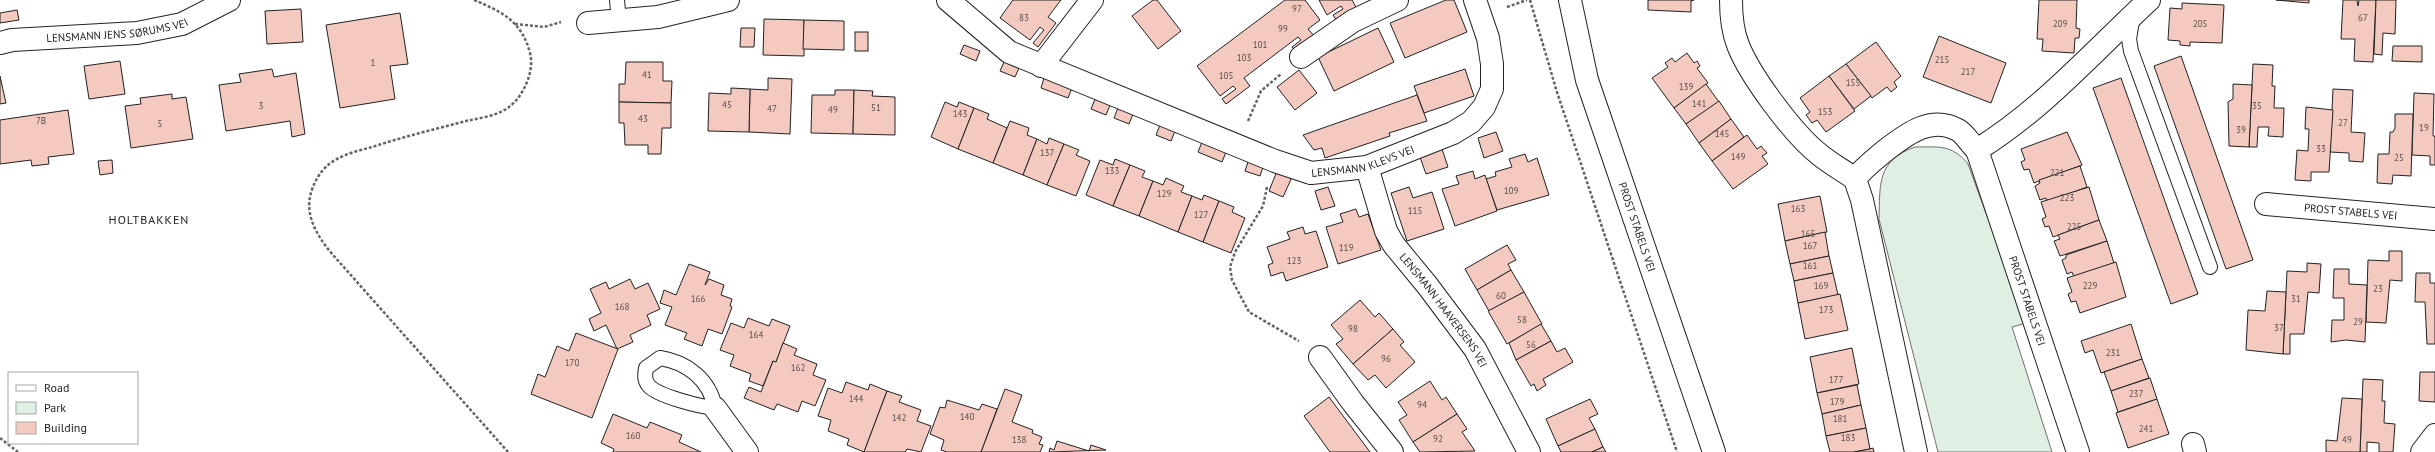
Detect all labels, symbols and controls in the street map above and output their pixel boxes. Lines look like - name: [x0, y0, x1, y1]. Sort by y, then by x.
- house number: 97: [1292, 3, 1302, 14]
- house number: 83: [1019, 12, 1029, 23]
- house number: 67: [2358, 12, 2368, 23]
- street label: LENSMANN JENS SØRUMS VEI: [46, 15, 190, 45]
- house number: 209: [2053, 18, 2067, 29]
- house number: 205: [2193, 18, 2207, 29]
- house number: 99: [1278, 23, 1288, 34]
- house number: 101: [1253, 39, 1267, 50]
- house number: 103: [1237, 52, 1251, 63]
- house number: 215: [1935, 54, 1949, 65]
- house number: 1: [371, 57, 376, 68]
- house number: 217: [1961, 66, 1975, 77]
- house number: 41: [642, 69, 652, 80]
- house number: 105: [1219, 70, 1233, 81]
- house number: 155: [1846, 77, 1860, 88]
- house number: 139: [1679, 81, 1693, 92]
- house number: 141: [1692, 98, 1706, 109]
- house number: 45: [722, 99, 732, 110]
- house number: 3: [259, 100, 264, 111]
- house number: 35: [2252, 100, 2262, 111]
- house number: 51: [871, 102, 881, 113]
- house number: 47: [767, 103, 777, 114]
- house number: 49: [828, 104, 838, 115]
- house number: 153: [1818, 106, 1832, 117]
- house number: 143: [953, 108, 967, 119]
- house number: 43: [638, 113, 648, 124]
- house number: 7B: [36, 115, 46, 126]
- house number: 27: [2338, 117, 2348, 128]
- house number: 5: [158, 118, 163, 129]
- house number: 19: [2419, 122, 2429, 133]
- house number: 39: [2236, 124, 2246, 135]
- house number: 145: [1715, 128, 1729, 139]
- street label: LENSMANN KLEVS VEI: [1311, 142, 1416, 180]
- house number: 33: [2316, 143, 2326, 154]
- house number: 137: [1040, 147, 1054, 158]
- house number: 149: [1731, 151, 1745, 162]
- house number: 25: [2394, 152, 2404, 163]
- house number: 133: [1105, 165, 1119, 176]
- house number: 221: [2050, 167, 2064, 178]
- street label: PROST STABELS VEI: [1615, 180, 1659, 273]
- house number: 109: [1504, 185, 1518, 196]
- house number: 129: [1157, 188, 1171, 199]
- house number: 223: [2060, 192, 2074, 203]
- street label: PROST STABELS VEI: [2303, 200, 2398, 223]
- house number: 163: [1791, 203, 1805, 214]
- house number: 115: [1408, 205, 1422, 216]
- house number: 127: [1194, 209, 1208, 220]
- district label: HOLTBAKKEN: [109, 212, 189, 227]
- house number: 225: [2067, 221, 2081, 232]
- house number: 165: [1801, 228, 1815, 239]
- house number: 167: [1803, 240, 1817, 251]
- house number: 119: [1339, 242, 1353, 253]
- street label: LENSMANN HAAVERSENS VEI: [1397, 250, 1490, 370]
- street label: PROST STABELS VEI: [2006, 254, 2049, 347]
- house number: 123: [1287, 255, 1301, 266]
- house number: 161: [1803, 260, 1817, 271]
- house number: 169: [1814, 280, 1828, 291]
- house number: 229: [2083, 280, 2097, 291]
- house number: 23: [2373, 283, 2383, 294]
- house number: 60: [1496, 290, 1506, 301]
- house number: 166: [691, 293, 705, 304]
- house number: 31: [2291, 293, 2301, 304]
- house number: 168: [615, 301, 629, 312]
- house number: 173: [1819, 304, 1833, 315]
- house number: 58: [1517, 314, 1527, 325]
- house number: 29: [2353, 316, 2363, 327]
- house number: 37: [2274, 322, 2284, 333]
- house number: 98: [1348, 323, 1358, 334]
- house number: 164: [749, 329, 763, 340]
- house number: 56: [1526, 339, 1536, 350]
- house number: 231: [2106, 347, 2120, 358]
- house number: 96: [1381, 353, 1391, 364]
- house number: 170: [565, 357, 579, 368]
- house number: 162: [791, 362, 805, 373]
- legend: [8, 372, 138, 444]
- house number: 177: [1829, 374, 1843, 385]
- text: Road: [44, 380, 69, 395]
- house number: 237: [2129, 388, 2143, 399]
- house number: 144: [849, 393, 863, 404]
- house number: 179: [1830, 396, 1844, 407]
- house number: 94: [1417, 399, 1427, 410]
- text: Park: [44, 400, 66, 415]
- house number: 140: [960, 411, 974, 422]
- house number: 142: [892, 412, 906, 423]
- house number: 181: [1833, 413, 1847, 424]
- text: Building: [44, 420, 87, 435]
- house number: 241: [2139, 423, 2153, 434]
- house number: 160: [626, 430, 640, 441]
- house number: 183: [1841, 432, 1855, 443]
- house number: 92: [1433, 433, 1443, 444]
- house number: 138: [1012, 434, 1026, 445]
- house number: 49: [2342, 434, 2352, 445]

